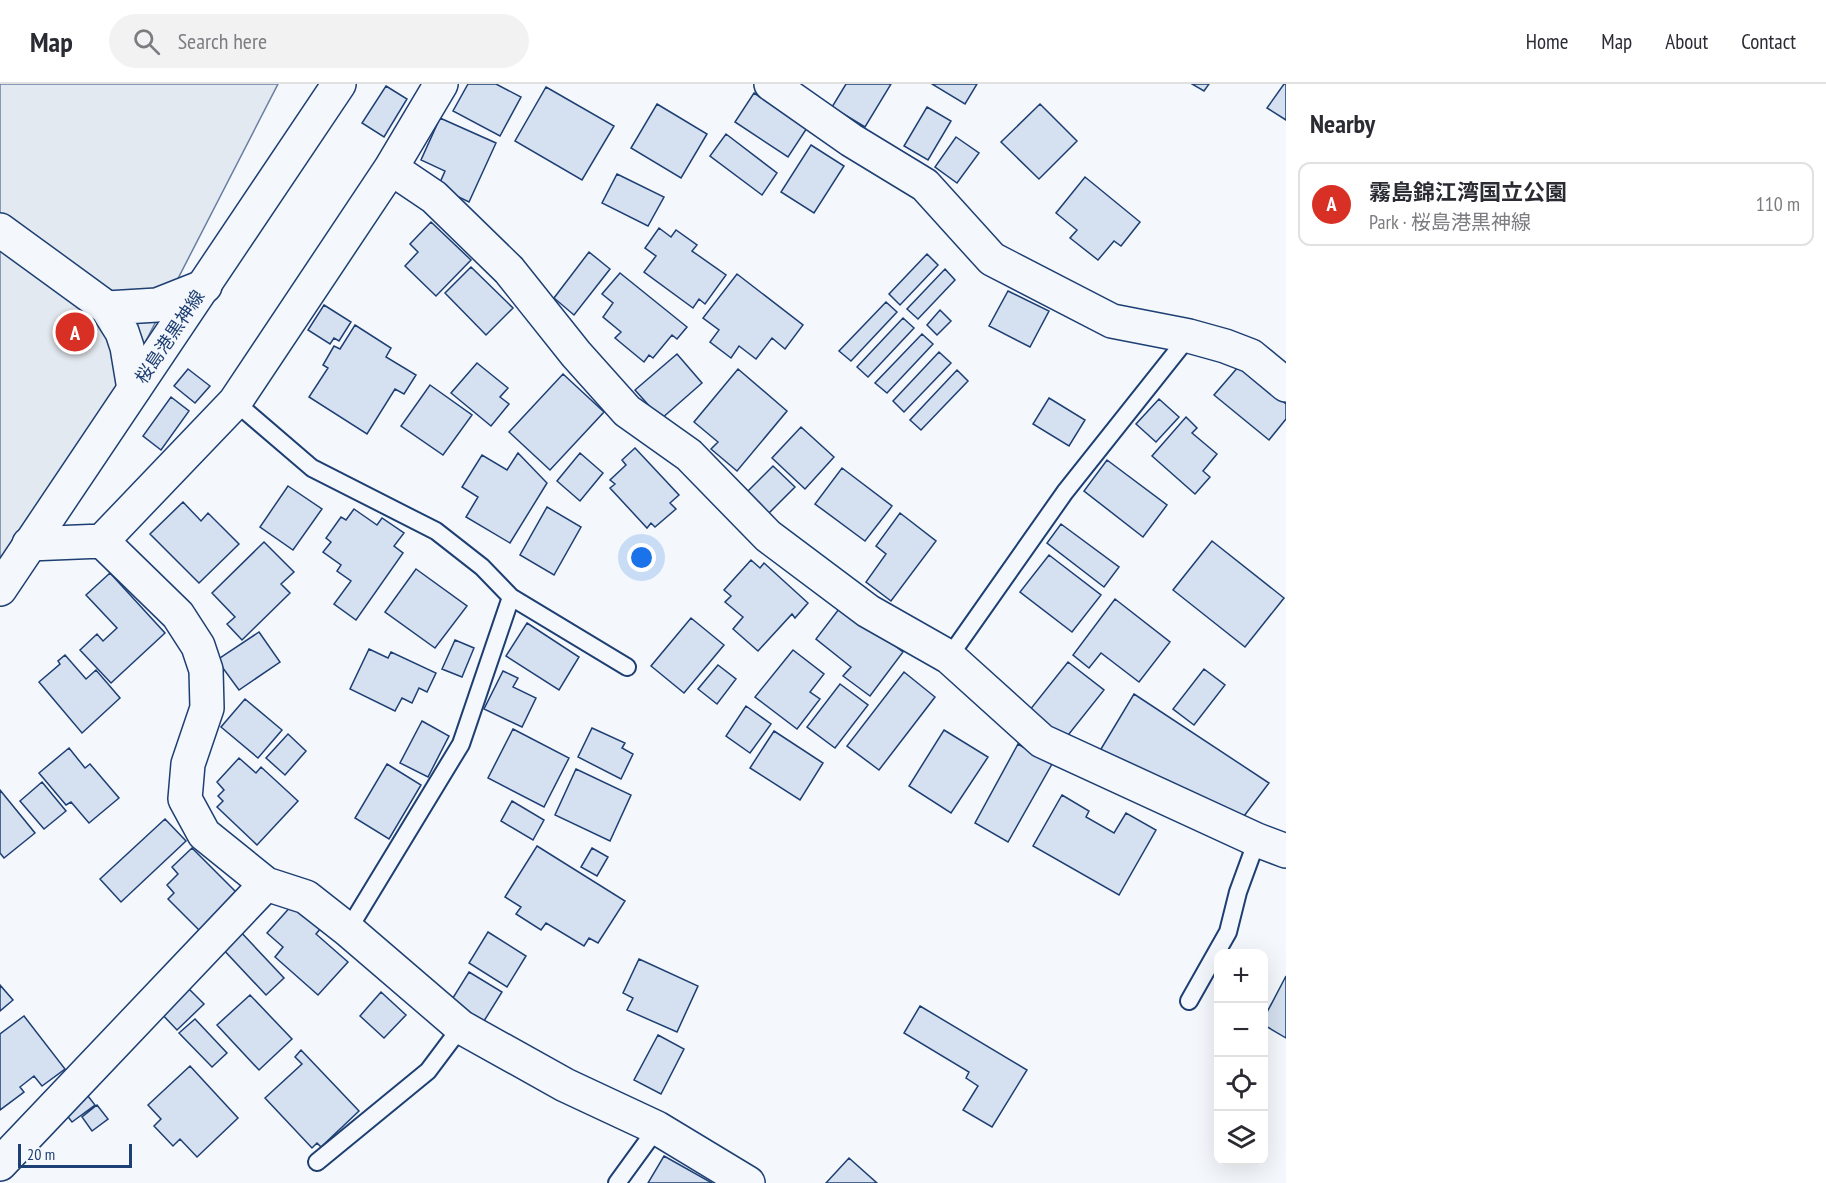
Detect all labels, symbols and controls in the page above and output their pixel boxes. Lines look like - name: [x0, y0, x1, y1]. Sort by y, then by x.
- search box: [109, 14, 529, 68]
- text: Map: [30, 23, 73, 60]
- icon: search: [130, 25, 163, 58]
- text: Search here: [178, 27, 267, 55]
- text: Home: [1526, 28, 1568, 55]
- text: Map: [1601, 28, 1632, 55]
- text: About: [1665, 28, 1708, 55]
- text: Contact: [1741, 28, 1796, 55]
- text: Nearby: [1310, 107, 1375, 140]
- text: 霧島錦江湾国立公園: [1369, 178, 1567, 206]
- text: A: [1326, 191, 1337, 217]
- text: 110 m: [1756, 191, 1800, 217]
- text: Park · 桜島港黒神線: [1369, 209, 1531, 235]
- street label: 桜島港黒神線: [130, 286, 209, 388]
- pin: A: [56, 310, 94, 354]
- your location: [627, 543, 656, 572]
- map controls: [1214, 949, 1268, 1165]
- button: +: [1214, 949, 1268, 1003]
- button: −: [1214, 1003, 1268, 1057]
- button: locate: [1214, 1057, 1268, 1111]
- button: layers: [1214, 1111, 1268, 1165]
- scale bar: [18, 1141, 132, 1168]
- text: 20 m: [27, 1144, 55, 1164]

